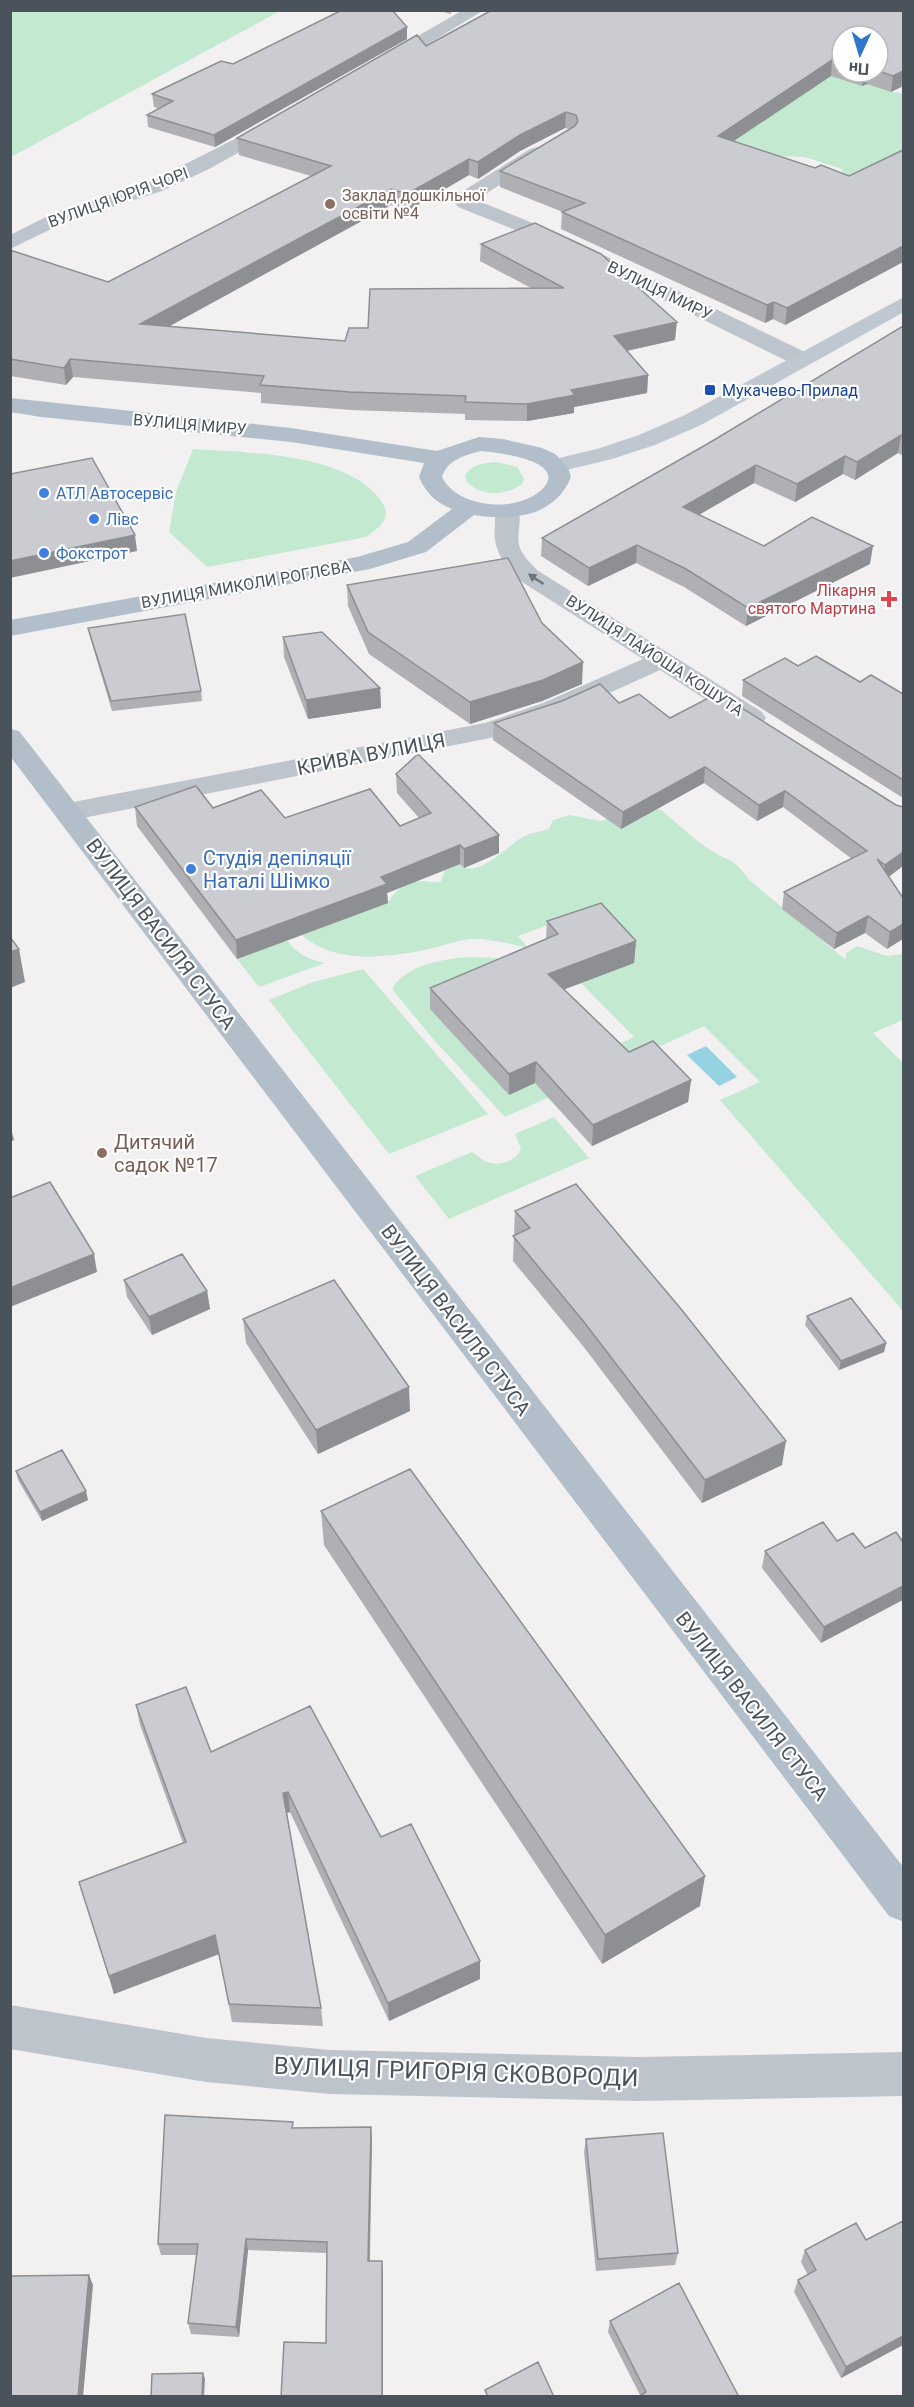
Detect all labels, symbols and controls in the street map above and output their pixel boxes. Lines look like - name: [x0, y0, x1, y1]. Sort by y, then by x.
- north arrow: [830, 24, 890, 84]
- text: Пн: [848, 58, 870, 79]
- street label: ВУЛИЦЯ ЮРІЯ ЧОРІ: [46, 163, 191, 232]
- place label: Заклад дошкільної освіти №4: [342, 186, 486, 223]
- marker: Заклад дошкільної освіти №4: [323, 197, 337, 211]
- street label: ВУЛИЦЯ МИРУ: [605, 257, 715, 324]
- place label: Мукачево-Прилад: [722, 381, 858, 400]
- marker: Мукачево-Прилад: [703, 383, 717, 397]
- street label: ВУЛИЦЯ МИРУ: [133, 410, 247, 439]
- place label: АТЛ Автосервіс: [56, 484, 173, 503]
- marker: АТЛ Автосервіс: [37, 486, 51, 500]
- place label: Лівс: [106, 510, 139, 529]
- marker: Лівс: [87, 512, 101, 526]
- place label: Фокстрот: [56, 544, 128, 563]
- marker: Фокстрот: [37, 546, 51, 560]
- street label: ВУЛИЦЯ МИКОЛИ РОГЛЄВА: [140, 557, 353, 612]
- one-way arrow: [528, 573, 544, 585]
- place label: Лікарня святого Мартина: [748, 581, 876, 618]
- marker: Лікарня святого Мартина: [880, 590, 898, 608]
- street label: ВУЛИЦЯ ЛАЙОША КОШУТА: [562, 591, 747, 720]
- street label: КРИВА ВУЛИЦЯ: [295, 728, 447, 780]
- street label: ВУЛИЦЯ ВАСИЛЯ СТУСА: [81, 834, 241, 1034]
- place label: Студія депіляції Наталі Шімко: [203, 846, 352, 893]
- marker: Студія депіляції Наталі Шімко: [184, 862, 198, 876]
- place label: Дитячий садок №17: [114, 1130, 218, 1177]
- marker: Дитячий садок №17: [95, 1146, 109, 1160]
- street label: ВУЛИЦЯ ВАСИЛЯ СТУСА: [376, 1220, 536, 1420]
- street label: ВУЛИЦЯ ВАСИЛЯ СТУСА: [671, 1607, 833, 1805]
- street label: ВУЛИЦЯ ГРИГОРІЯ СКОВОРОДИ: [273, 2052, 639, 2092]

